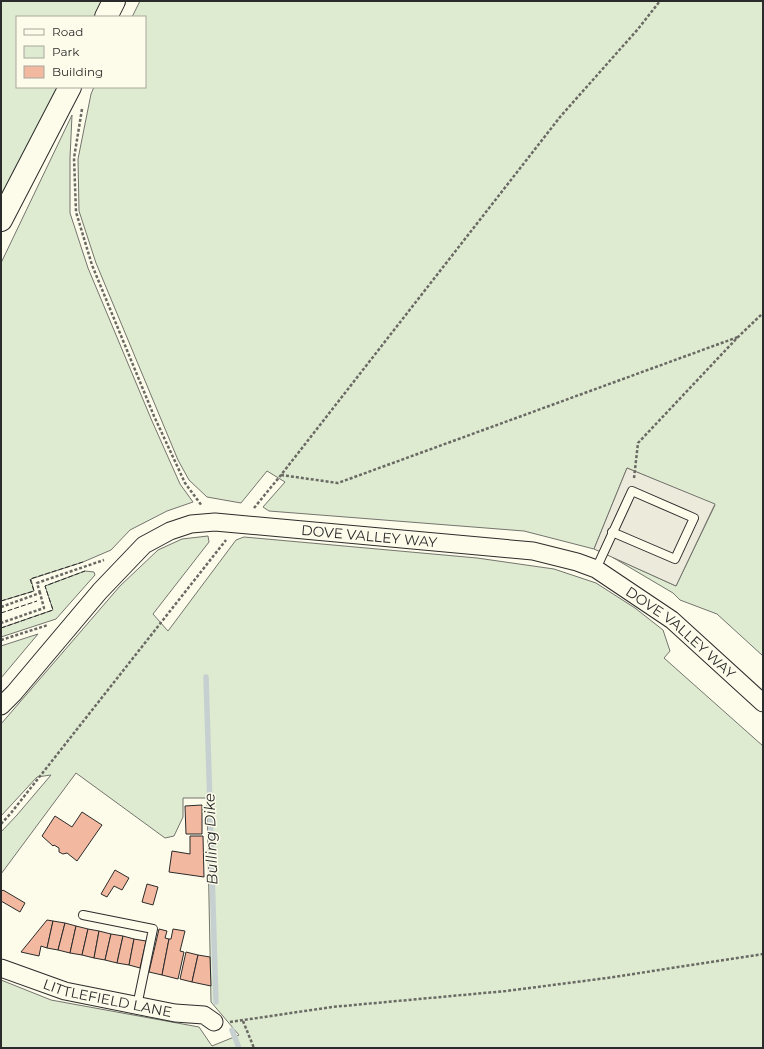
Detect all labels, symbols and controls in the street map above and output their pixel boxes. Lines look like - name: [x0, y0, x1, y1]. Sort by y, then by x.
- legend: [16, 16, 146, 88]
- text: Road: [52, 24, 83, 39]
- text: Park: [52, 44, 80, 59]
- text: Building: [52, 64, 103, 79]
- street label: DOVE VALLEY WAY: [300, 521, 438, 551]
- street label: DOVE VALLEY WAY: [622, 582, 739, 682]
- water label: Bulling Dike: [199, 793, 222, 885]
- street label: LITTLEFIELD LANE: [41, 975, 173, 1021]

